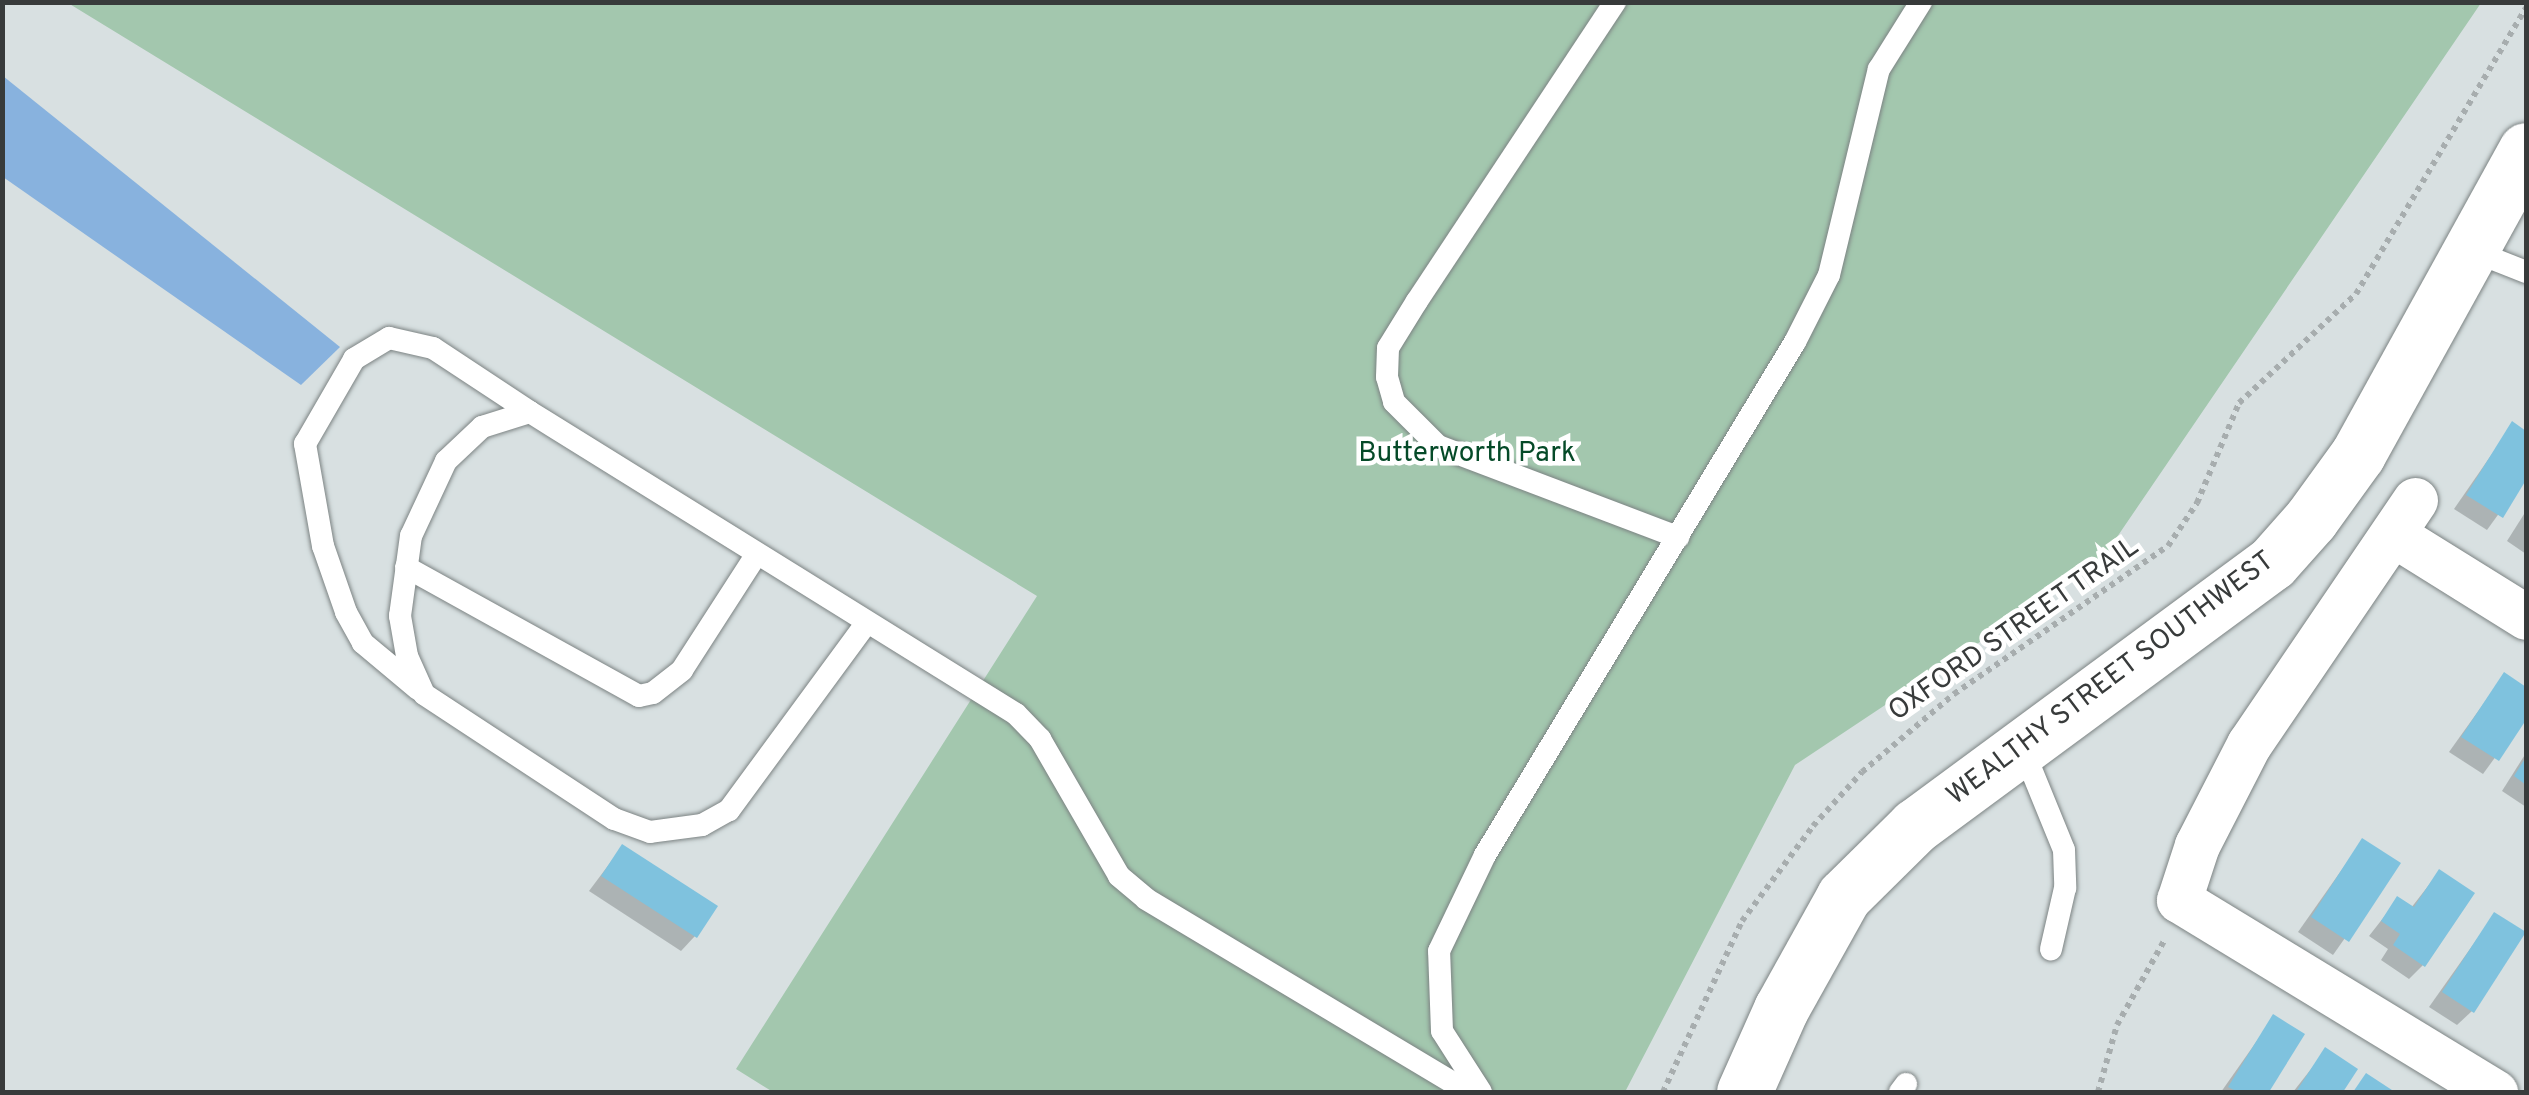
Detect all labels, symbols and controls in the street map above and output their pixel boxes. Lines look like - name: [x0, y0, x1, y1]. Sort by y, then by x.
- park label: Butterworth Park: [1358, 437, 1576, 471]
- street label: OXFORD STREET TRAIL: [1882, 530, 2146, 730]
- street label: WEALTHY STREET SOUTHWEST: [1940, 544, 2282, 814]

